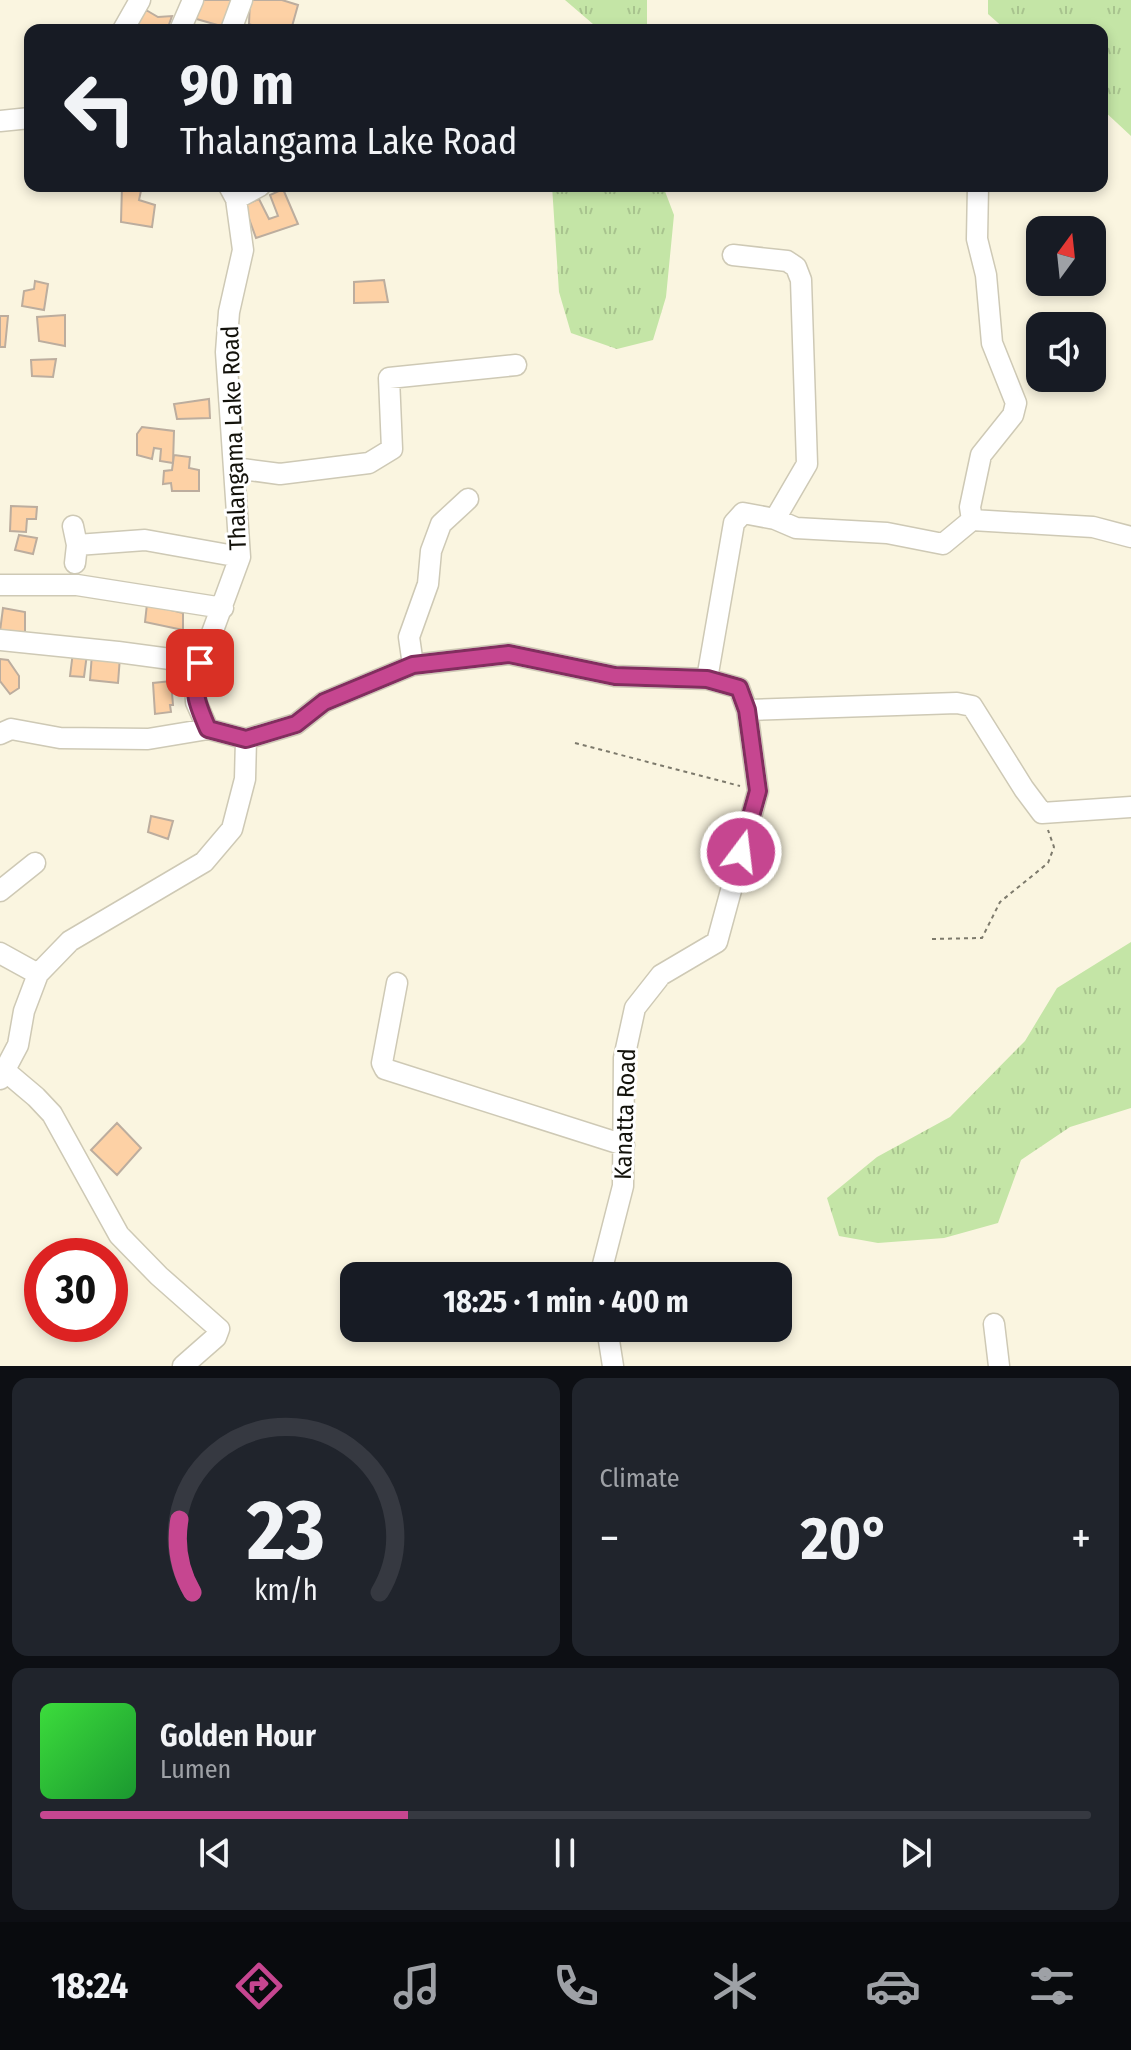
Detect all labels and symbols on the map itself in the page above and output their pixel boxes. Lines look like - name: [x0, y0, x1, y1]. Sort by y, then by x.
- north arrow: [1026, 216, 1106, 296]
- street label: Thalangama Lake Road: [216, 325, 252, 551]
- pin: [166, 629, 234, 697]
- position arrow: [699, 810, 783, 894]
- street label: Kanatta Road: [609, 1048, 641, 1180]
- speed limit sign: 30: [24, 1238, 128, 1342]

